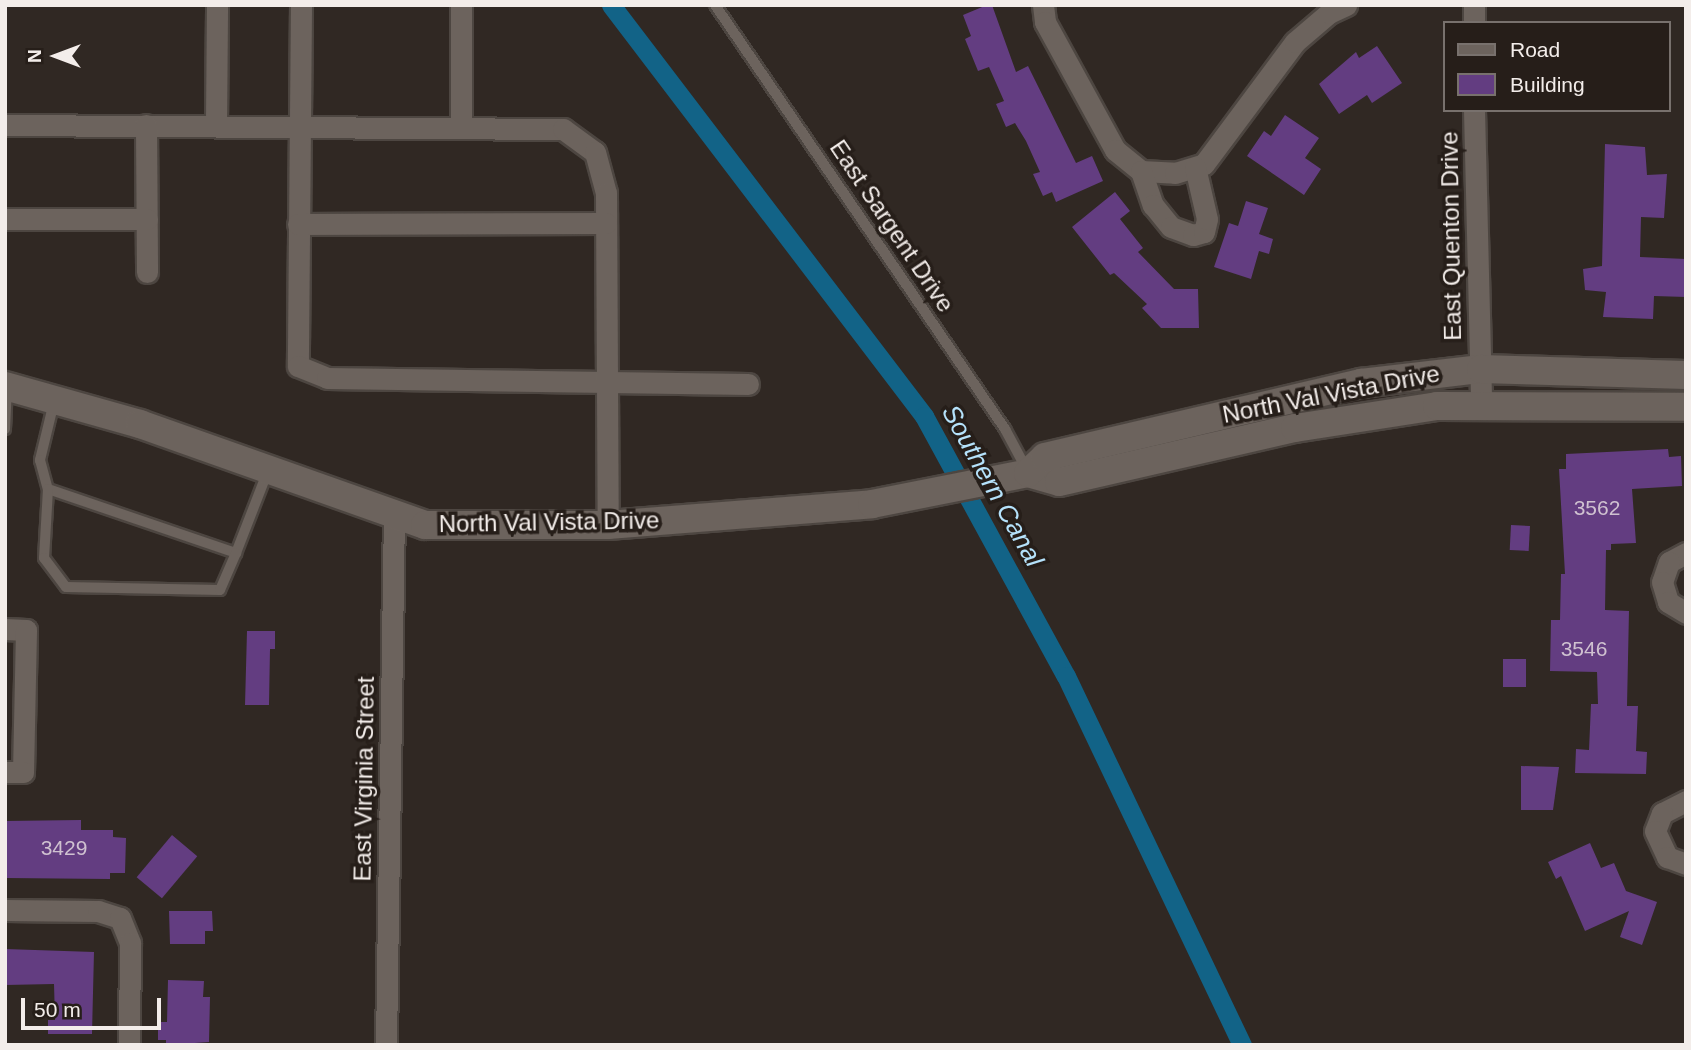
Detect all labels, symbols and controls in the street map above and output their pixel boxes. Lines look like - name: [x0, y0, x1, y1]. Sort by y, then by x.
- north arrow: [21, 21, 91, 91]
- legend: [1442, 21, 1670, 112]
- text: Road: [1510, 38, 1560, 61]
- text: N: [24, 49, 45, 63]
- text: Building: [1510, 73, 1585, 96]
- street label: East Quenton Drive: [1435, 131, 1467, 341]
- street label: East Sargent Drive: [824, 134, 960, 318]
- street label: North Val Vista Drive: [1220, 359, 1442, 429]
- water label: Southern Canal: [935, 399, 1049, 573]
- house number: 3562: [1574, 495, 1620, 521]
- street label: North Val Vista Drive: [439, 506, 659, 538]
- house number: 3546: [1561, 636, 1607, 662]
- street label: East Virginia Street: [348, 676, 380, 882]
- house number: 3429: [41, 835, 87, 861]
- scale bar: [24, 984, 164, 1028]
- text: 50 m: [34, 998, 81, 1021]

